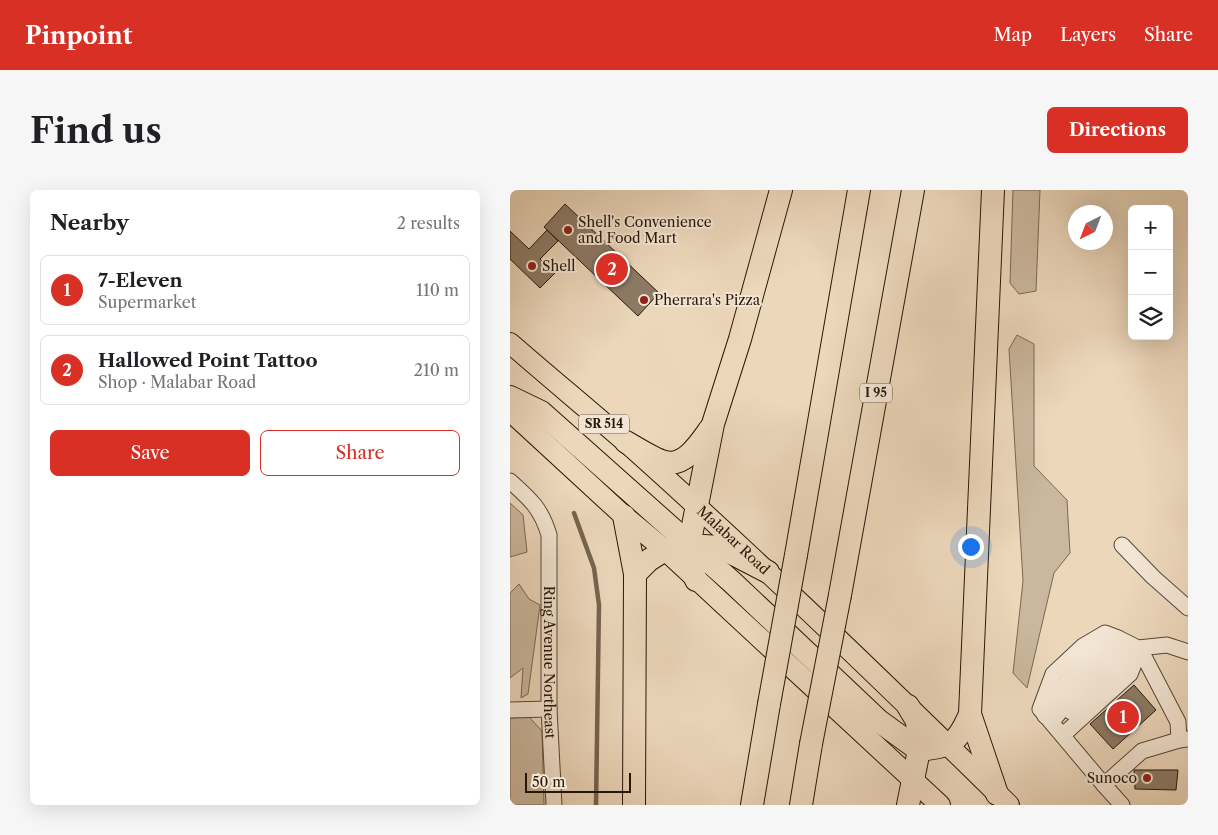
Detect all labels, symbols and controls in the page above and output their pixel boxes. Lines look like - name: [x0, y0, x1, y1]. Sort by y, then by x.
- text: Pinpoint: [25, 21, 132, 50]
- text: Map: [994, 24, 1032, 46]
- text: Layers: [1060, 24, 1116, 46]
- text: Share: [1144, 24, 1193, 46]
- button: Directions: [1047, 107, 1188, 153]
- text: Find us: [30, 109, 162, 152]
- north arrow: [1068, 205, 1113, 250]
- map controls: [1128, 205, 1173, 340]
- button: +: [1128, 205, 1173, 250]
- text: Nearby: [50, 210, 129, 235]
- text: 2 results: [397, 213, 460, 233]
- place label: Shell's Convenience and Food Mart: [578, 213, 712, 247]
- marker: Shell's Convenience and Food Mart: [562, 224, 574, 236]
- pin: 2: [596, 250, 628, 288]
- button: −: [1128, 250, 1173, 295]
- place label: Shell: [542, 257, 575, 275]
- marker: Shell: [526, 260, 538, 272]
- text: 7-Eleven: [98, 269, 183, 292]
- text: 1: [63, 280, 71, 300]
- text: 110 m: [416, 280, 459, 300]
- place label: Pherrara's Pizza: [654, 291, 761, 309]
- text: Supermarket: [98, 292, 196, 312]
- marker: Pherrara's Pizza: [638, 294, 650, 306]
- button: layers: [1128, 295, 1173, 340]
- text: Hallowed Point Tattoo: [98, 349, 318, 372]
- text: 2: [62, 360, 72, 380]
- text: 210 m: [414, 360, 459, 380]
- text: Shop · Malabar Road: [98, 372, 256, 392]
- road number: I 95: [860, 384, 892, 402]
- road number: SR 514: [579, 414, 629, 433]
- button: Save: [50, 430, 250, 476]
- button: Share: [260, 430, 460, 476]
- street label: Malabar Road: [693, 502, 774, 579]
- your location: [958, 534, 984, 560]
- street label: Ring Avenue Northeast: [540, 586, 560, 739]
- pin: 1: [1107, 698, 1139, 736]
- place label: Sunoco: [1087, 769, 1137, 787]
- scale bar: [525, 770, 631, 793]
- marker: Sunoco: [1141, 772, 1153, 784]
- text: 50 m: [532, 773, 565, 791]

